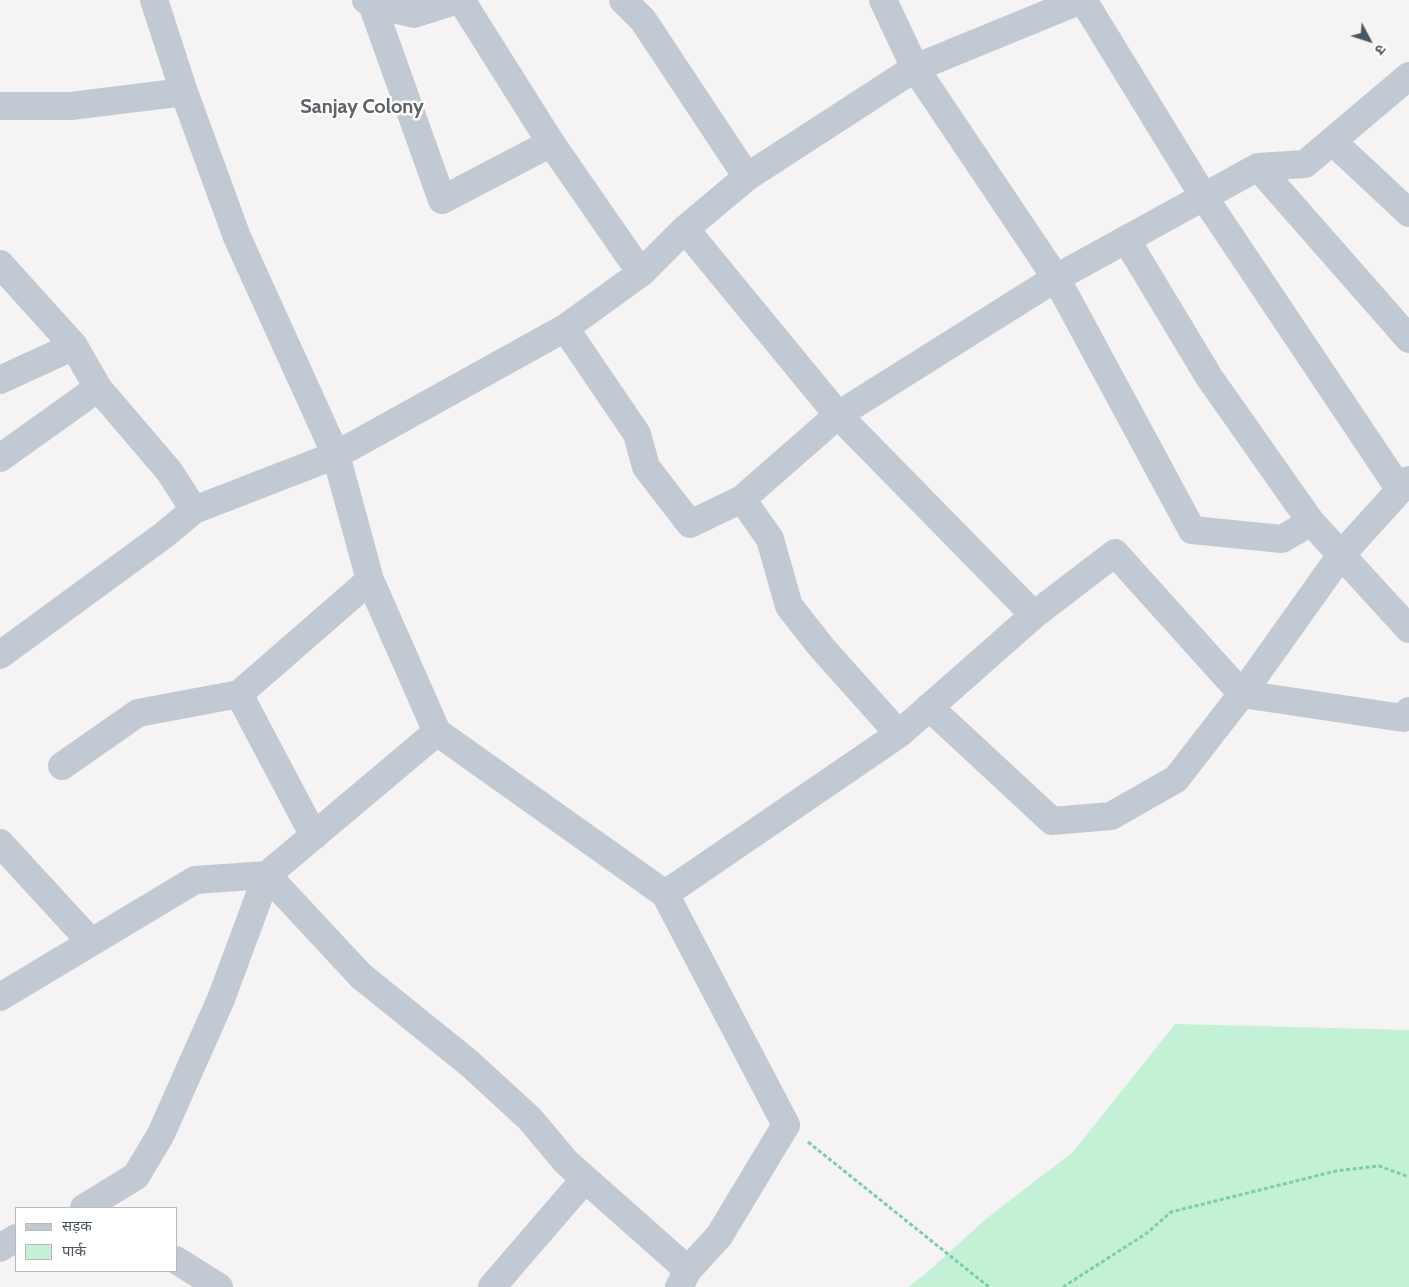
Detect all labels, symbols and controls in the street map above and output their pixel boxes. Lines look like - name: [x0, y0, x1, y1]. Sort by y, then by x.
- north arrow: [1344, 15, 1394, 65]
- text: उ: [1371, 41, 1390, 59]
- district label: Sanjay Colony: [300, 95, 424, 119]
- legend: [15, 1207, 178, 1272]
- text: सड़क: [62, 1217, 92, 1235]
- text: पार्क: [62, 1242, 86, 1260]

